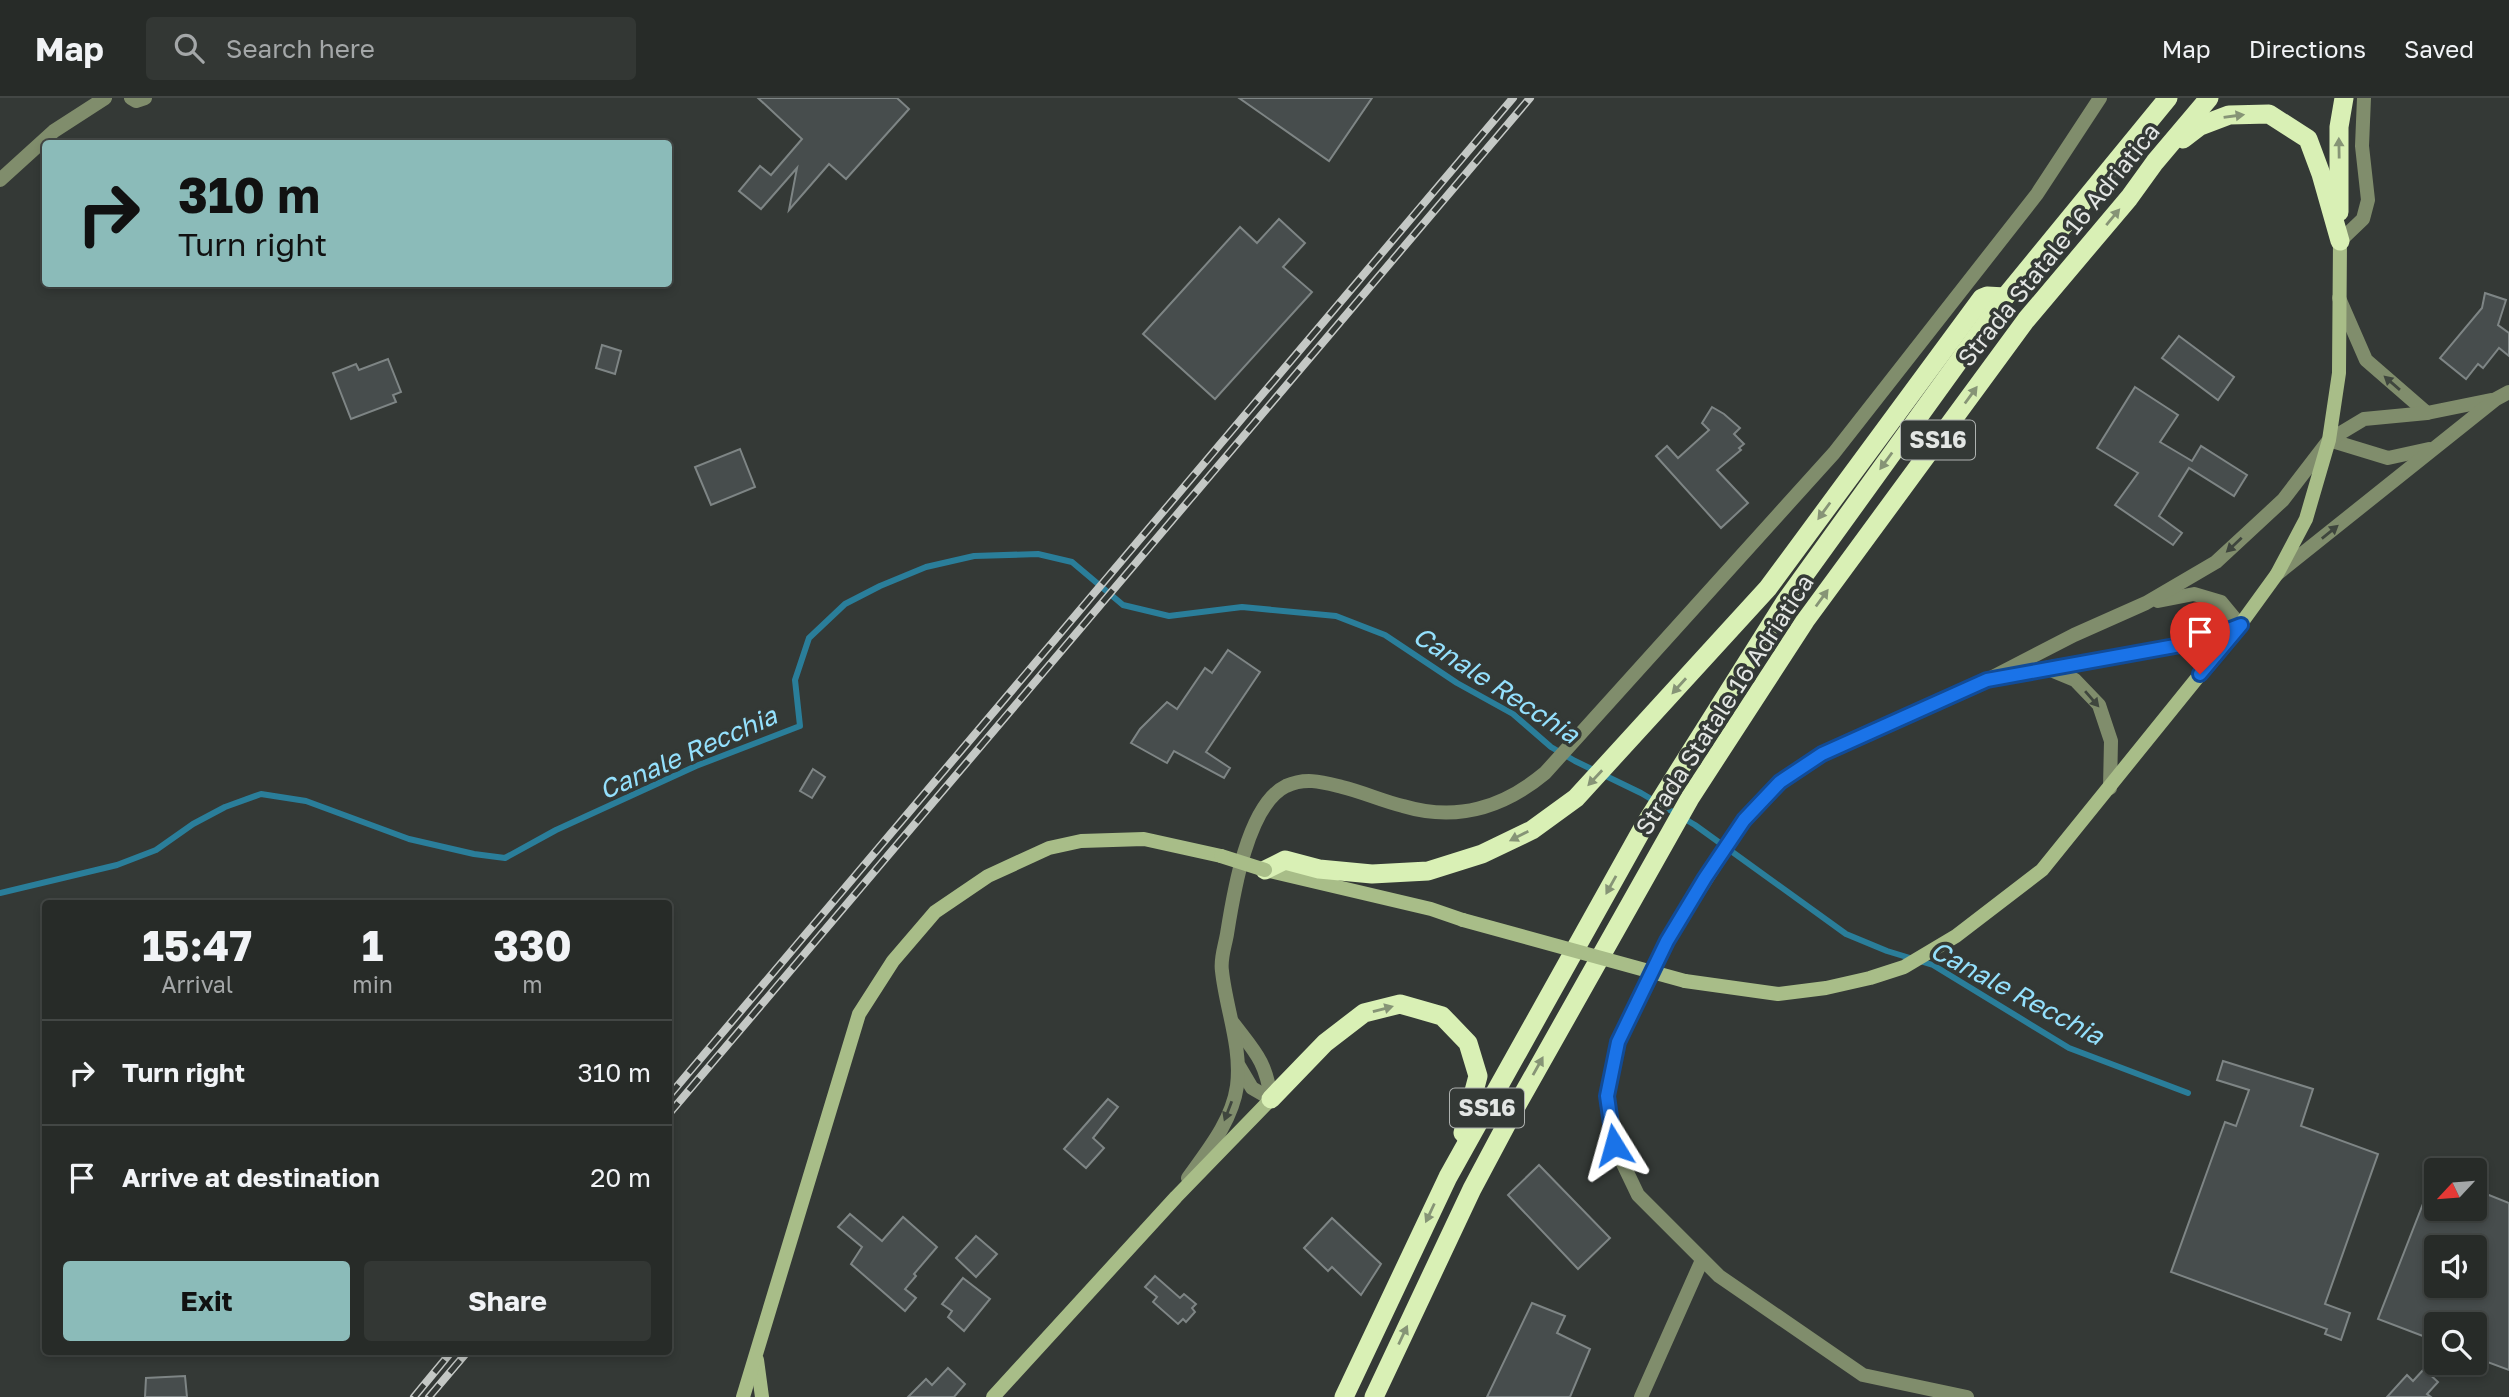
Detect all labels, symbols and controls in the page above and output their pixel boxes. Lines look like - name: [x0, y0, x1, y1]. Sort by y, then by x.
- search box: [146, 17, 636, 80]
- text: Map: [35, 29, 104, 68]
- icon: search: [170, 29, 208, 67]
- text: Search here: [226, 33, 375, 64]
- text: Map: [2162, 34, 2211, 63]
- text: Directions: [2249, 34, 2366, 63]
- text: Saved: [2404, 34, 2474, 63]
- one-way arrow: [2223, 111, 2245, 122]
- street label: Strada Statale 16 Adriatica: [1951, 117, 2165, 371]
- one-way arrow: [2333, 137, 2345, 159]
- text: 310 m: [178, 165, 320, 224]
- icon: right: [63, 168, 154, 259]
- one-way arrow: [2105, 209, 2120, 226]
- text: Turn right: [178, 225, 327, 263]
- one-way arrow: [2383, 376, 2400, 391]
- one-way arrow: [1964, 386, 1978, 404]
- road number: SS16: [1901, 420, 1975, 460]
- one-way arrow: [1879, 452, 1893, 470]
- one-way arrow: [1817, 502, 1832, 520]
- one-way arrow: [2321, 524, 2339, 539]
- one-way arrow: [2226, 536, 2243, 552]
- street label: Strada Statale 16 Adriatica: [1629, 569, 1819, 840]
- one-way arrow: [1814, 589, 1828, 607]
- pin: [2170, 602, 2230, 674]
- icon: arrive: [2181, 613, 2219, 651]
- water label: Canale Recchia: [1408, 620, 1586, 750]
- one-way arrow: [1671, 677, 1687, 695]
- one-way arrow: [2084, 690, 2099, 707]
- water label: Canale Recchia: [594, 699, 783, 806]
- one-way arrow: [1588, 769, 1604, 786]
- one-way arrow: [1509, 830, 1529, 841]
- one-way arrow: [1605, 876, 1617, 895]
- text: 15:47: [142, 920, 252, 970]
- text: 1: [362, 920, 383, 970]
- text: 330: [493, 920, 572, 970]
- water label: Canale Recchia: [1926, 934, 2110, 1052]
- text: Arrival: [161, 970, 233, 998]
- text: min: [352, 970, 393, 998]
- text: m: [522, 970, 543, 998]
- one-way arrow: [1372, 1003, 1394, 1014]
- icon: right: [63, 1054, 101, 1092]
- text: Turn right: [122, 1057, 245, 1088]
- text: 310 m: [578, 1057, 651, 1088]
- one-way arrow: [1532, 1057, 1544, 1076]
- road number: SS16: [1450, 1088, 1524, 1128]
- one-way arrow: [1223, 1101, 1234, 1122]
- position arrow: [1577, 1108, 1651, 1182]
- north arrow: [2424, 1158, 2487, 1222]
- map controls: [2424, 1158, 2487, 1375]
- icon: arrive: [63, 1159, 101, 1197]
- text: Arrive at destination: [122, 1162, 380, 1193]
- text: 20 m: [590, 1162, 651, 1193]
- one-way arrow: [1425, 1203, 1436, 1224]
- button: sound: [2424, 1235, 2487, 1298]
- button: Exit: [63, 1261, 350, 1341]
- button: Share: [364, 1261, 651, 1341]
- button: search: [2424, 1312, 2487, 1375]
- one-way arrow: [1397, 1325, 1409, 1345]

